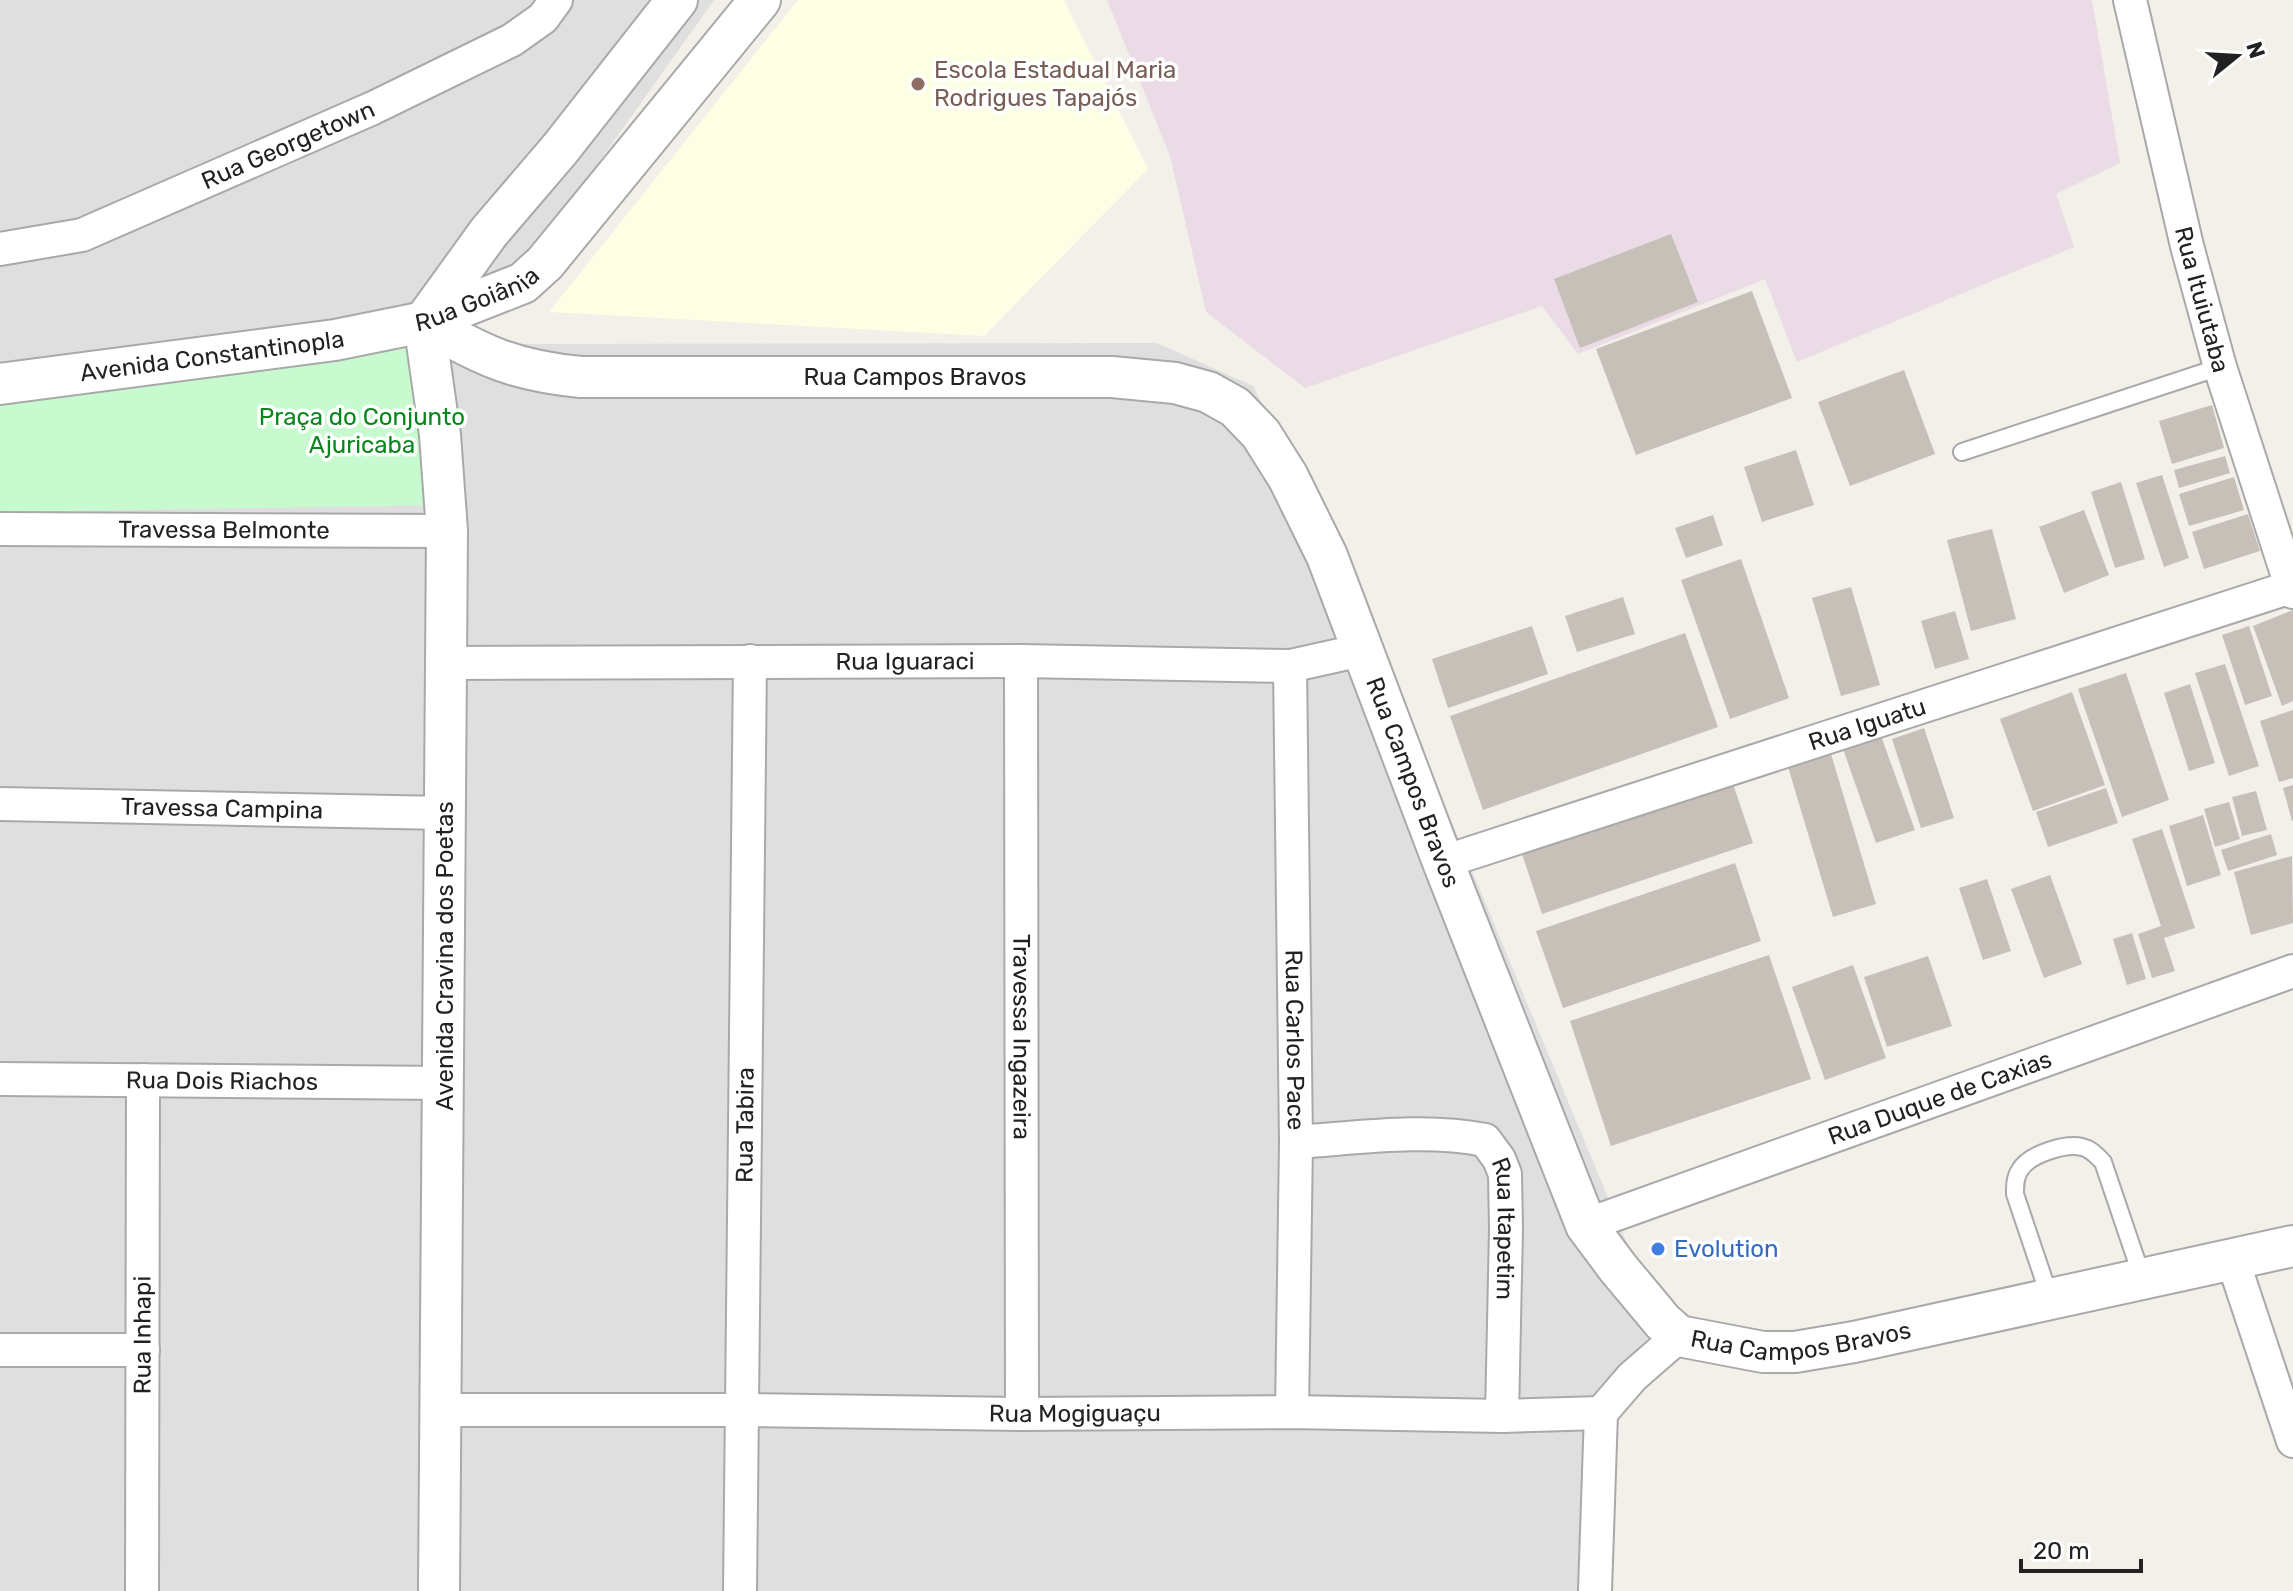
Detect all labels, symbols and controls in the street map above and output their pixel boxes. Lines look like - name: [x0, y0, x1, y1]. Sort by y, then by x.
- north arrow: [2197, 16, 2277, 96]
- text: N: [2240, 38, 2271, 62]
- place label: Escola Estadual Maria Rodrigues Tapajós: [934, 56, 1176, 112]
- marker: Escola Estadual Maria Rodrigues Tapajós: [909, 75, 927, 93]
- street label: Rua Georgetown: [197, 95, 379, 195]
- street label: Rua Ituiutaba: [2169, 224, 2235, 376]
- street label: Rua Goiânia: [413, 261, 545, 337]
- street label: Avenida Constantinopla: [79, 324, 347, 387]
- street label: Rua Campos Bravos: [803, 363, 1026, 391]
- park label: Praça do Conjunto Ajuricaba: [259, 403, 465, 459]
- street label: Travessa Belmonte: [118, 516, 330, 544]
- street label: Rua Iguaraci: [835, 647, 975, 676]
- street label: Rua Campos Bravos: [1360, 673, 1466, 892]
- street label: Rua Iguatu: [1805, 692, 1929, 757]
- street label: Travessa Campina: [121, 792, 323, 825]
- street label: Avenida Cravina dos Poetas: [431, 801, 459, 1111]
- street label: Travessa Ingazeira: [1007, 934, 1036, 1140]
- street label: Rua Carlos Pace: [1280, 950, 1310, 1130]
- street label: Rua Duque de Caxias: [1824, 1045, 2055, 1151]
- street label: Rua Dois Riachos: [126, 1066, 318, 1096]
- street label: Rua Tabira: [730, 1067, 760, 1183]
- street label: Rua Itapetim: [1486, 1153, 1520, 1300]
- place label: Evolution: [1674, 1235, 1779, 1263]
- marker: Evolution: [1649, 1240, 1667, 1258]
- street label: Rua Inhapi: [128, 1276, 157, 1394]
- street label: Rua Campos Bravos: [1688, 1316, 1913, 1367]
- street label: Rua Mogiguaçu: [989, 1399, 1161, 1428]
- scale bar: [2021, 1523, 2141, 1573]
- text: 20 m: [2033, 1537, 2090, 1565]

